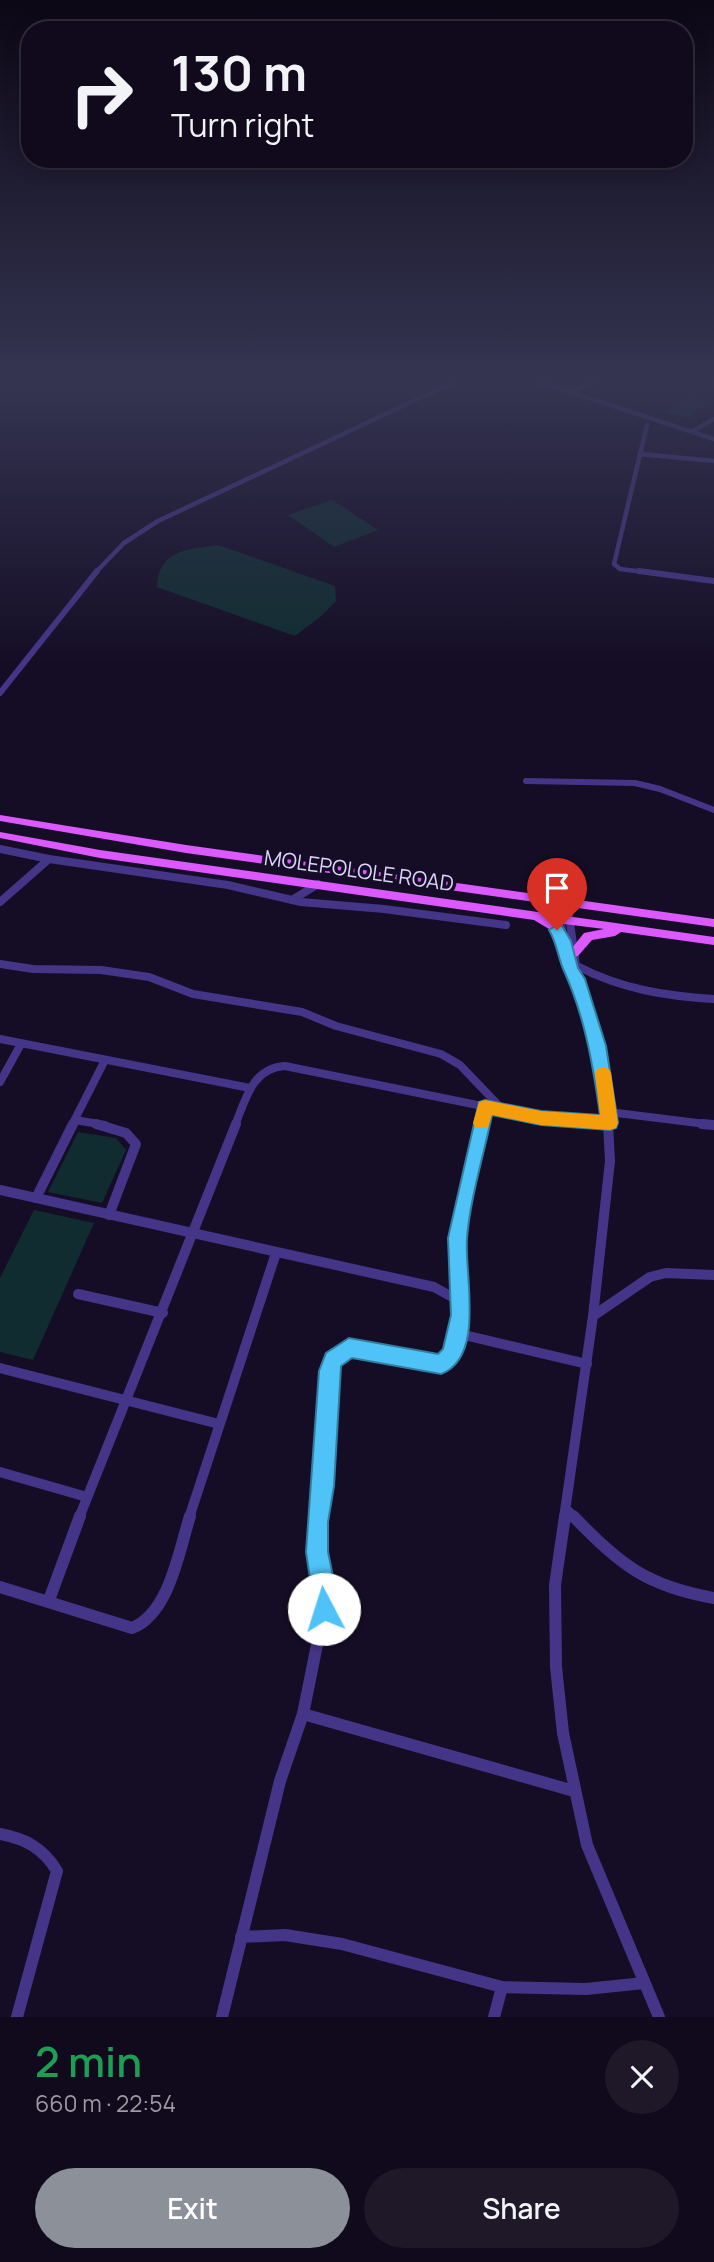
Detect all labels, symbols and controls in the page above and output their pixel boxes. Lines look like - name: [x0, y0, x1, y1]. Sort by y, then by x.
- text: 130 m: [171, 39, 307, 106]
- icon: right: [56, 49, 147, 140]
- text: Turn right: [171, 103, 314, 147]
- street label: MOLEPOLOLE ROAD: [263, 843, 456, 897]
- pin: [527, 858, 587, 930]
- icon: arrive: [538, 869, 576, 907]
- position arrow: [287, 1572, 361, 1646]
- text: 2 min: [35, 2032, 142, 2090]
- button: close: [605, 2040, 679, 2114]
- text: 660 m · 22:54: [35, 2087, 176, 2119]
- button: Exit: [35, 2168, 350, 2248]
- button: Share: [364, 2168, 679, 2248]

